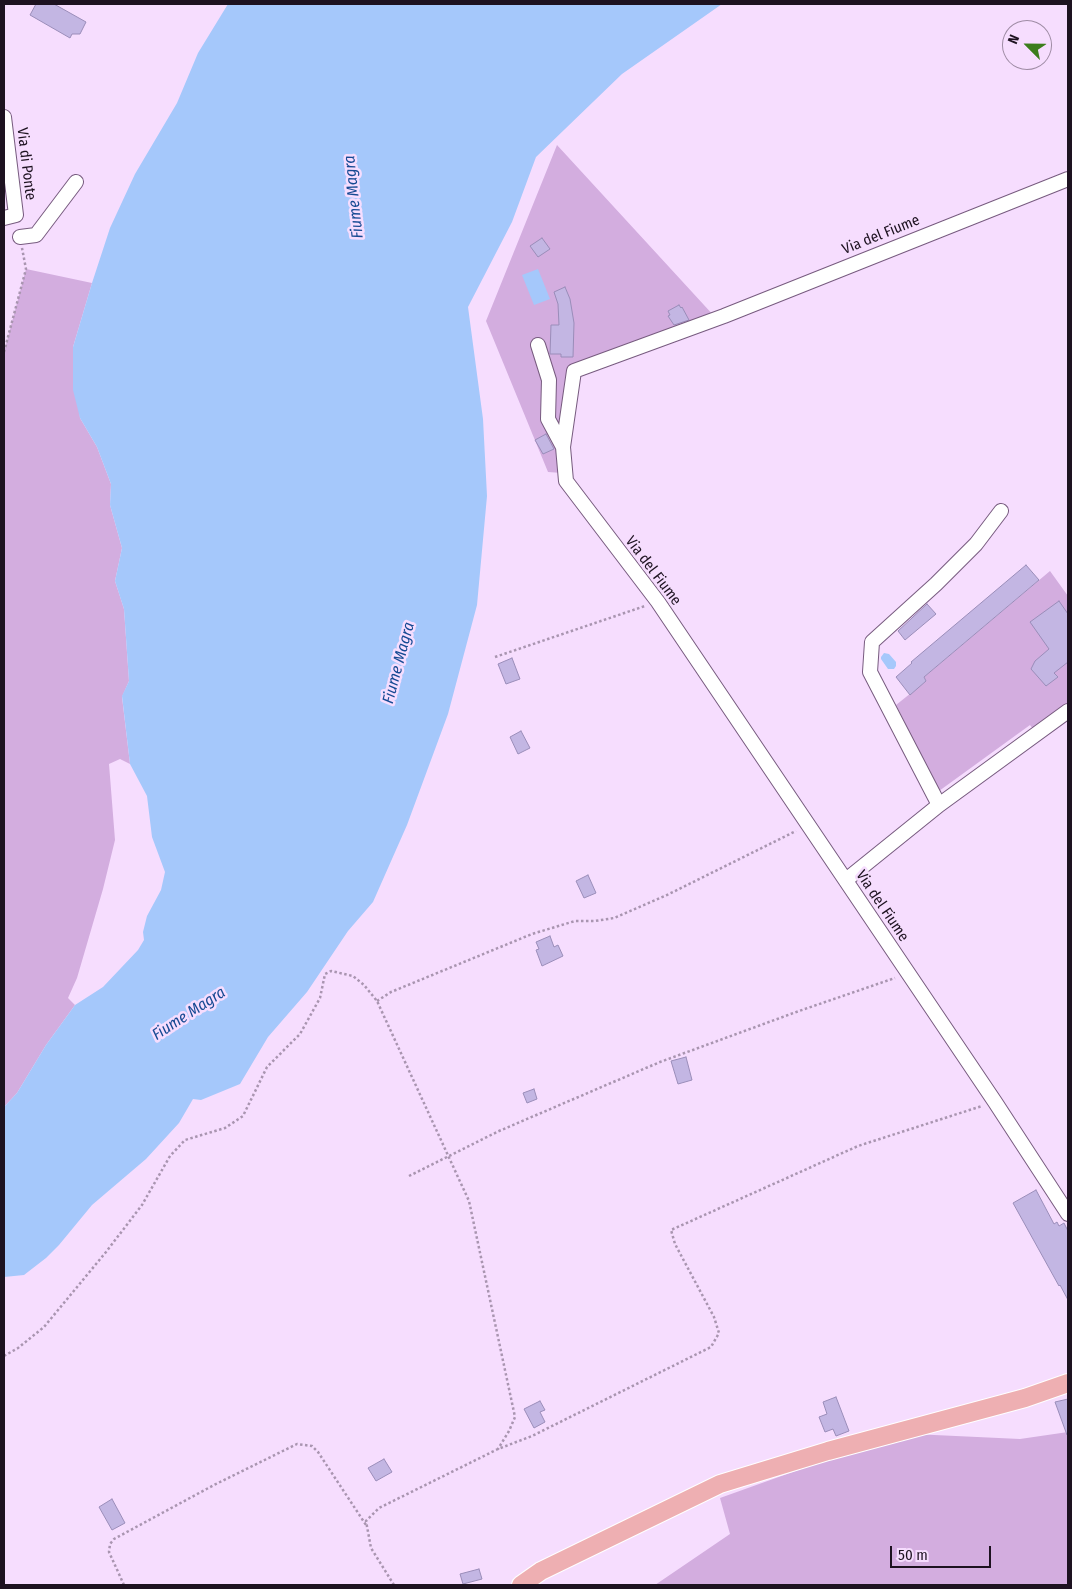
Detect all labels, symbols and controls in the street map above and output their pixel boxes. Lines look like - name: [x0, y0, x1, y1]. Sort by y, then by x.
- north arrow: [1002, 20, 1052, 70]
- text: N: [1004, 32, 1023, 47]
- street label: Via di Ponte: [13, 127, 39, 201]
- water label: Fiume Magra: [340, 154, 368, 240]
- street label: Via del Fiume: [840, 211, 922, 259]
- street label: Via del Fiume: [621, 533, 685, 609]
- water label: Fiume Magra: [379, 620, 419, 706]
- street label: Via del Fiume: [852, 867, 912, 945]
- water label: Fiume Magra: [149, 983, 229, 1045]
- scale bar: [892, 1536, 993, 1568]
- text: 50 m: [898, 1546, 928, 1564]

